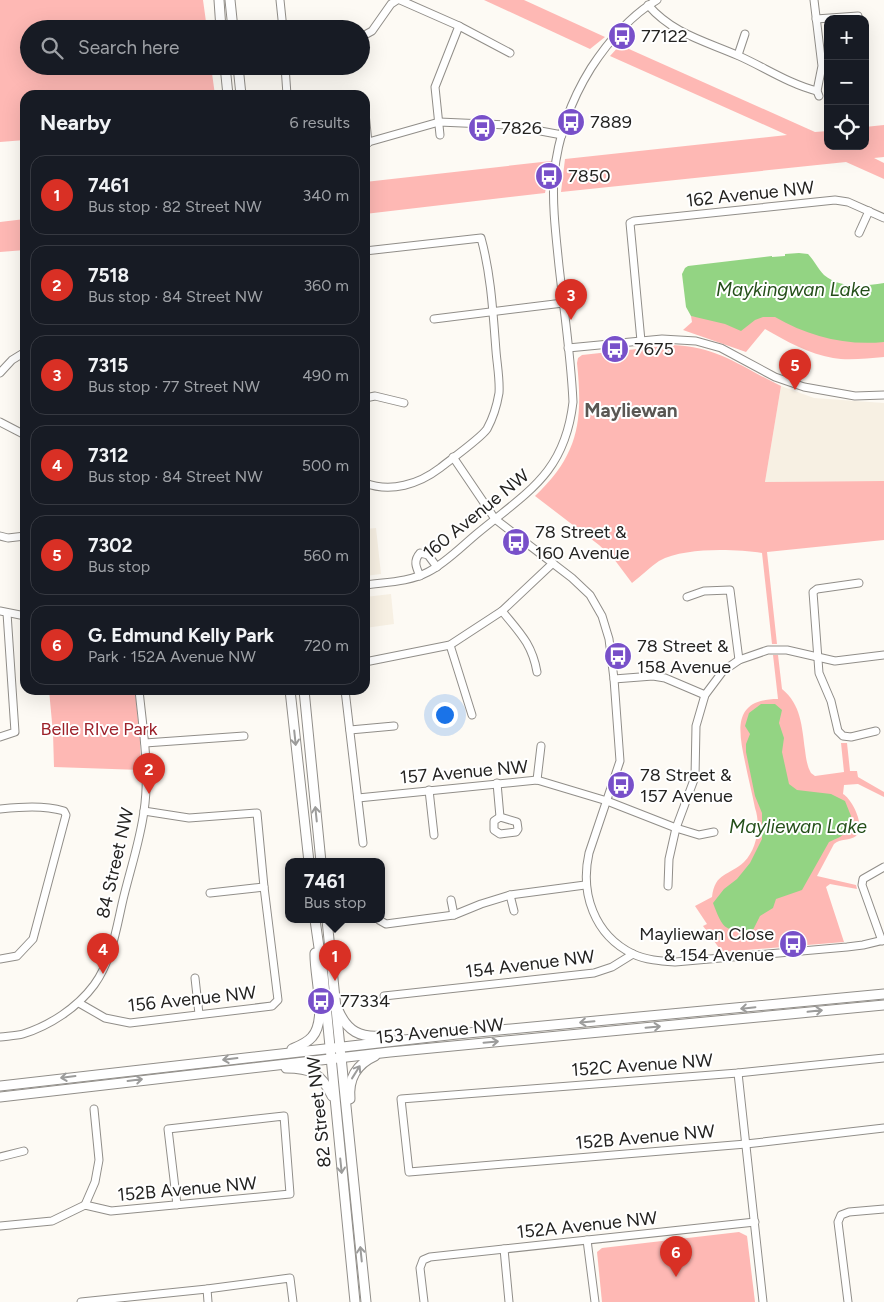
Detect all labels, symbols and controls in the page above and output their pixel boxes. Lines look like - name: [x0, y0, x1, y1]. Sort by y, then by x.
- map controls: [824, 15, 869, 150]
- button: +: [824, 15, 869, 60]
- search box: [20, 20, 370, 75]
- bus stop icon: 77122: [607, 21, 637, 51]
- place label: 77122: [641, 25, 688, 47]
- icon: search: [38, 34, 66, 62]
- text: Search here: [78, 36, 180, 59]
- button: −: [824, 60, 869, 105]
- button: locate: [824, 105, 869, 150]
- bus stop icon: 7889: [556, 107, 586, 137]
- text: Nearby: [40, 110, 111, 135]
- place label: 7889: [590, 111, 632, 133]
- text: 6 results: [289, 113, 350, 132]
- bus stop icon: 7826: [467, 113, 497, 143]
- place label: 7826: [501, 117, 542, 139]
- bus stop icon: 7850: [534, 161, 564, 191]
- place label: 7850: [568, 165, 611, 187]
- text: 7461: [88, 174, 130, 197]
- street label: 162 Avenue NW: [685, 176, 816, 212]
- text: 1: [54, 186, 60, 205]
- text: 340 m: [303, 186, 349, 205]
- text: Bus stop · 82 Street NW: [88, 197, 262, 216]
- text: 7518: [88, 264, 129, 287]
- text: 2: [52, 276, 62, 295]
- text: 360 m: [303, 276, 349, 295]
- water label: Maykingwan Lake: [716, 278, 871, 301]
- pin: 3: [555, 279, 587, 320]
- text: Bus stop · 84 Street NW: [88, 287, 263, 306]
- bus stop icon: 7675: [600, 334, 630, 364]
- place label: 7675: [634, 338, 674, 360]
- pin: 5: [779, 349, 811, 390]
- text: 7315: [88, 354, 128, 377]
- text: 3: [53, 366, 61, 385]
- text: 490 m: [302, 366, 349, 385]
- text: Bus stop · 77 Street NW: [88, 377, 260, 396]
- district label: Mayliewan: [584, 399, 678, 422]
- text: 7312: [88, 444, 128, 467]
- text: 4: [52, 456, 62, 475]
- text: 500 m: [302, 456, 349, 475]
- street label: 160 Avenue NW: [419, 464, 534, 563]
- text: Bus stop · 84 Street NW: [88, 467, 263, 486]
- place label: 78 Street & 160 Avenue: [535, 521, 630, 564]
- bus stop icon: 78 Street & 160 Avenue: [501, 527, 531, 557]
- text: 7302: [88, 534, 132, 557]
- text: 5: [52, 546, 62, 565]
- text: 560 m: [303, 546, 349, 565]
- text: Bus stop: [88, 557, 150, 576]
- text: G. Edmund Kelly Park: [88, 624, 274, 647]
- place label: 78 Street & 158 Avenue: [637, 635, 731, 678]
- text: 6: [52, 636, 62, 655]
- text: 720 m: [304, 636, 349, 655]
- bus stop icon: 78 Street & 158 Avenue: [603, 641, 633, 671]
- text: Park · 152A Avenue NW: [88, 647, 256, 666]
- your location: [432, 702, 458, 728]
- park label: Belle RIve Park: [41, 718, 158, 740]
- one-way arrow: [291, 730, 300, 746]
- pin: 2: [133, 753, 165, 794]
- street label: 157 Avenue NW: [399, 755, 530, 789]
- place label: 78 Street & 157 Avenue: [640, 764, 733, 807]
- bus stop icon: 78 Street & 157 Avenue: [606, 770, 636, 800]
- street label: 84 Street NW: [92, 805, 139, 920]
- one-way arrow: [311, 806, 321, 822]
- water label: Mayliewan Lake: [729, 815, 868, 838]
- popup: [285, 858, 385, 923]
- text: 7461: [304, 870, 345, 893]
- text: Bus stop: [304, 893, 366, 912]
- place label: Mayliewan Close & 154 Avenue: [639, 923, 774, 966]
- bus stop icon: Mayliewan Close & 154 Avenue: [778, 929, 808, 959]
- pin: 4: [87, 933, 119, 974]
- pin: 1: [319, 940, 351, 981]
- street label: 154 Avenue NW: [464, 945, 597, 983]
- street label: 156 Avenue NW: [127, 981, 258, 1017]
- bus stop icon: 77334: [306, 986, 336, 1016]
- place label: 77334: [340, 990, 390, 1012]
- one-way arrow: [741, 1003, 757, 1013]
- one-way arrow: [806, 1006, 822, 1016]
- street label: 153 Avenue NW: [375, 1013, 506, 1049]
- one-way arrow: [579, 1018, 595, 1027]
- one-way arrow: [645, 1022, 661, 1032]
- one-way arrow: [483, 1037, 499, 1047]
- street label: 152C Avenue NW: [570, 1049, 714, 1081]
- one-way arrow: [222, 1054, 238, 1064]
- street label: 82 Street NW: [302, 1055, 336, 1169]
- one-way arrow: [351, 1065, 362, 1079]
- one-way arrow: [61, 1072, 77, 1082]
- one-way arrow: [127, 1075, 143, 1085]
- street label: 152B Avenue NW: [574, 1120, 716, 1154]
- one-way arrow: [336, 1157, 346, 1173]
- street label: 152B Avenue NW: [116, 1172, 258, 1206]
- street label: 152A Avenue NW: [516, 1207, 659, 1243]
- pin: 6: [660, 1236, 692, 1277]
- one-way arrow: [356, 1246, 366, 1262]

